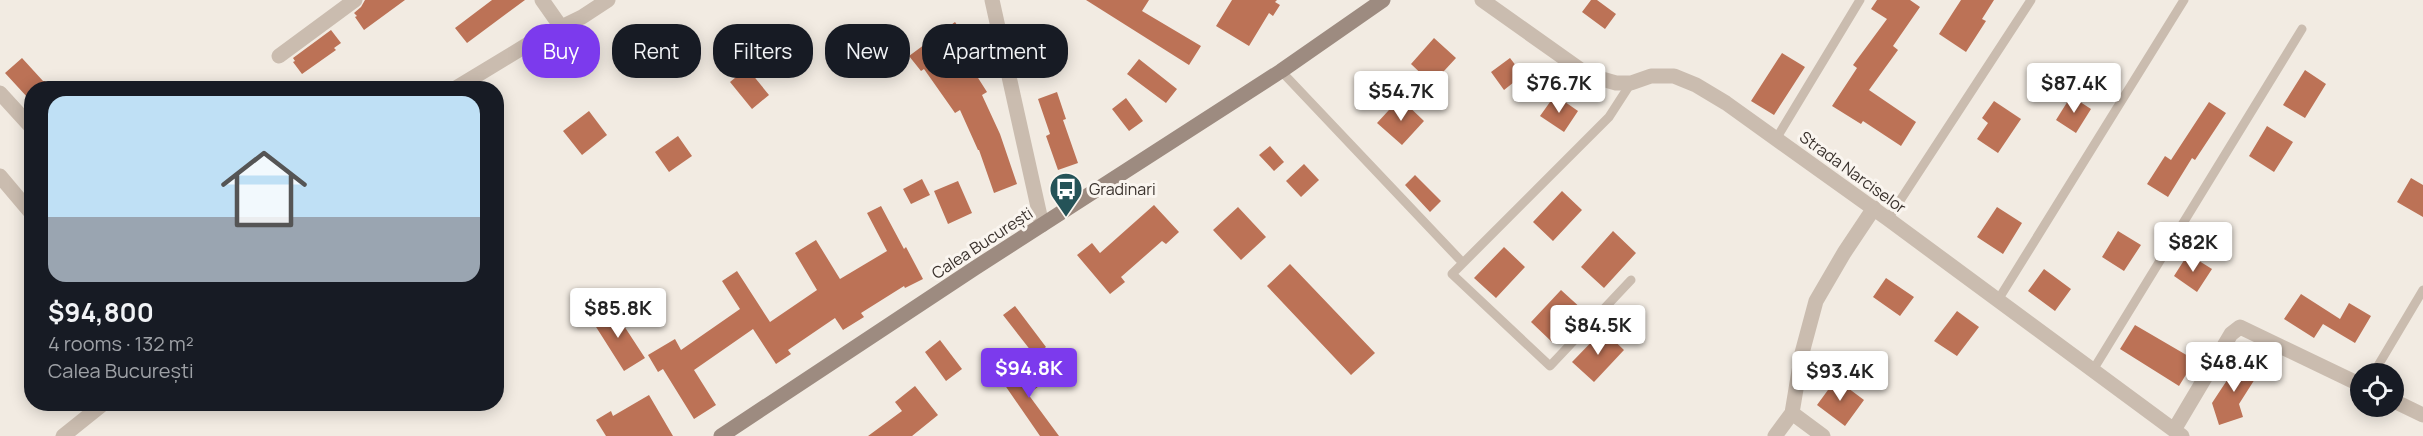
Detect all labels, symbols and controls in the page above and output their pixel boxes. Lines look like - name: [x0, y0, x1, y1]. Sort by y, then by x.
- chip: Buy: [522, 24, 600, 78]
- chip: Rent: [612, 24, 701, 78]
- chip: Filters: [713, 24, 813, 78]
- chip: New: [825, 24, 910, 78]
- chip: Apartment: [922, 24, 1068, 78]
- pin: $76.7K: [1510, 63, 1608, 114]
- pin: $87.4K: [2025, 63, 2123, 114]
- text: $76.7K: [1526, 69, 1592, 96]
- text: $87.4K: [2041, 69, 2107, 96]
- pin: $54.7K: [1352, 71, 1450, 122]
- text: $54.7K: [1368, 77, 1434, 104]
- street label: Strada Narciselor: [1795, 126, 1911, 218]
- icon: home: [210, 135, 318, 243]
- bus stop icon: Gradinari: [1048, 171, 1084, 218]
- place label: Gradinari: [1089, 178, 1156, 200]
- street label: Calea București: [927, 202, 1037, 284]
- pin: $82K: [2157, 222, 2229, 273]
- text: $82K: [2168, 228, 2218, 255]
- pin: $85.8K: [569, 288, 667, 339]
- text: $94,800: [48, 294, 154, 330]
- text: $85.8K: [584, 294, 652, 321]
- pin: $84.5K: [1549, 305, 1647, 356]
- text: $84.5K: [1564, 311, 1632, 338]
- text: 4 rooms · 132 m²: [48, 330, 194, 357]
- pin: $48.4K: [2185, 342, 2283, 393]
- pin: $94.8K: [980, 348, 1078, 399]
- text: $48.4K: [2200, 348, 2268, 375]
- pin: $93.4K: [1791, 351, 1889, 402]
- text: $94.8K: [995, 354, 1063, 381]
- text: Calea București: [48, 357, 194, 384]
- text: $93.4K: [1806, 357, 1874, 384]
- map controls: [2350, 363, 2404, 417]
- button: locate: [2350, 363, 2404, 417]

